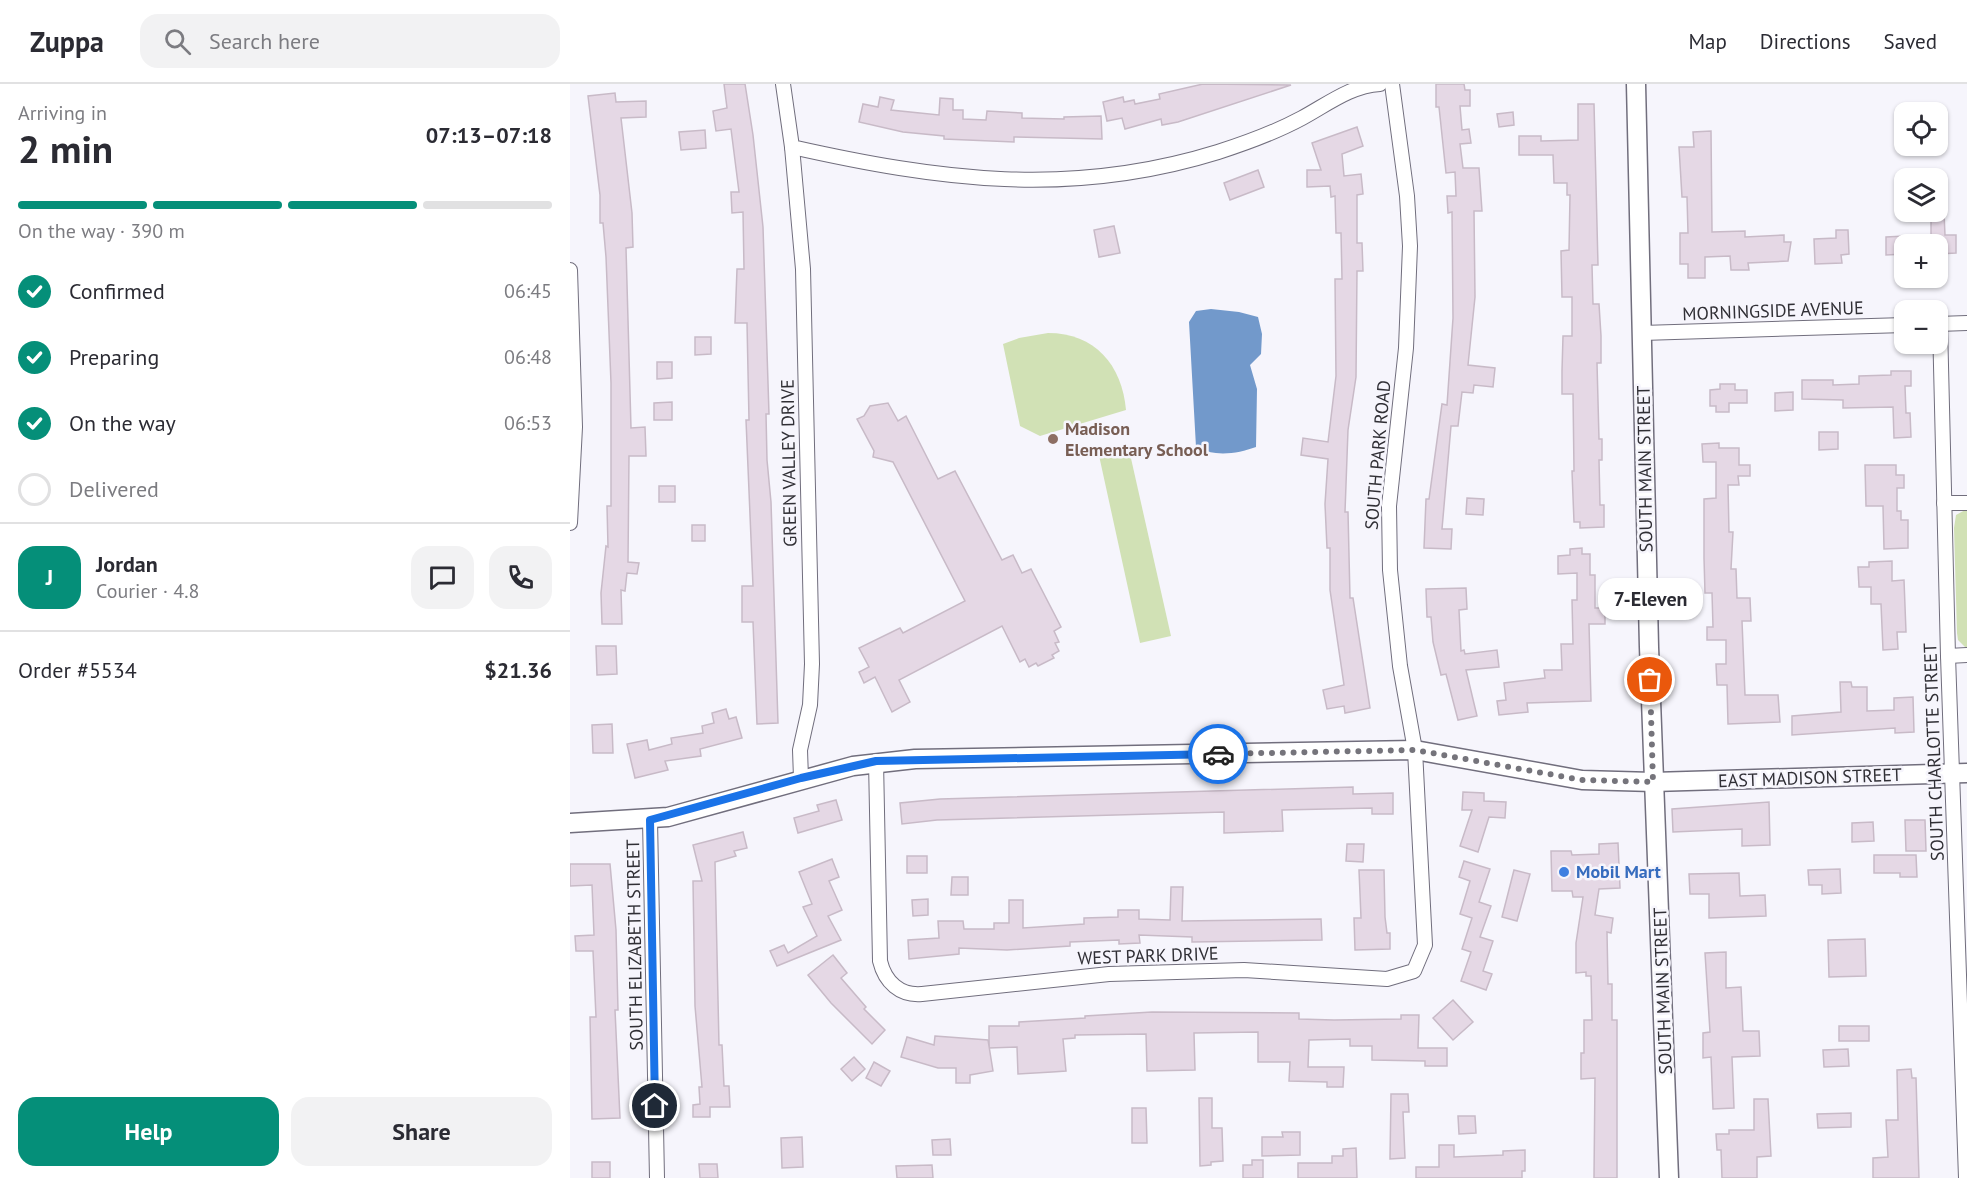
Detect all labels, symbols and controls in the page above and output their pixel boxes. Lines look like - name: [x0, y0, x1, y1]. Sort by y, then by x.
- search box: [140, 14, 560, 68]
- text: Zuppa: [30, 23, 104, 60]
- icon: search: [161, 25, 194, 58]
- text: Search here: [209, 27, 320, 55]
- text: Map: [1688, 28, 1727, 55]
- text: Directions: [1760, 28, 1851, 55]
- text: Saved: [1884, 28, 1937, 55]
- text: Arriving in: [18, 100, 107, 126]
- map controls: [1894, 102, 1948, 354]
- button: locate: [1894, 102, 1948, 156]
- text: 07:13–07:18: [426, 121, 552, 149]
- text: 2 min: [18, 123, 113, 174]
- button: layers: [1894, 168, 1948, 222]
- text: On the way · 390 m: [18, 218, 185, 244]
- button: +: [1894, 234, 1948, 288]
- icon: check: [18, 275, 51, 308]
- text: Confirmed: [69, 277, 165, 305]
- text: 06:45: [504, 278, 552, 304]
- street label: MORNINGSIDE AVENUE: [1682, 296, 1864, 325]
- button: −: [1894, 300, 1948, 354]
- icon: check: [18, 341, 51, 374]
- text: Preparing: [69, 343, 159, 371]
- text: 06:48: [504, 344, 552, 370]
- street label: GREEN VALLEY DRIVE: [776, 379, 801, 547]
- street label: SOUTH PARK ROAD: [1360, 379, 1395, 531]
- street label: SOUTH MAIN STREET: [1632, 385, 1657, 553]
- icon: check: [18, 407, 51, 440]
- text: On the way: [69, 409, 176, 437]
- text: 06:53: [504, 410, 552, 436]
- place label: Madison Elementary School: [1065, 417, 1209, 461]
- marker: Madison Elementary School: [1046, 432, 1060, 446]
- text: Delivered: [69, 475, 159, 503]
- button: chat: [411, 546, 474, 609]
- button: phone: [489, 546, 552, 609]
- text: Jordan: [96, 550, 158, 578]
- text: J: [46, 563, 53, 591]
- text: Courier · 4.8: [96, 578, 199, 604]
- callout: 7-Eleven: [1598, 578, 1702, 620]
- text: 7-Eleven: [1614, 586, 1687, 612]
- street label: SOUTH CHARLOTTE STREET: [1918, 643, 1949, 861]
- pin: [1624, 654, 1675, 705]
- text: Order #5534: [18, 656, 137, 684]
- text: $21.36: [484, 656, 552, 684]
- icon: bag: [1633, 663, 1666, 696]
- courier: [1188, 724, 1248, 784]
- icon: car: [1202, 738, 1235, 771]
- street label: EAST MADISON STREET: [1718, 763, 1902, 792]
- street label: SOUTH ELIZABETH STREET: [621, 839, 648, 1051]
- place label: Mobil Mart: [1576, 860, 1662, 883]
- marker: Mobil Mart: [1557, 865, 1571, 879]
- street label: SOUTH MAIN STREET: [1648, 907, 1677, 1075]
- street label: WEST PARK DRIVE: [1077, 942, 1219, 969]
- pin: [629, 1080, 680, 1131]
- icon: home: [638, 1089, 671, 1122]
- button: Help: [18, 1097, 279, 1166]
- button: Share: [291, 1097, 552, 1166]

